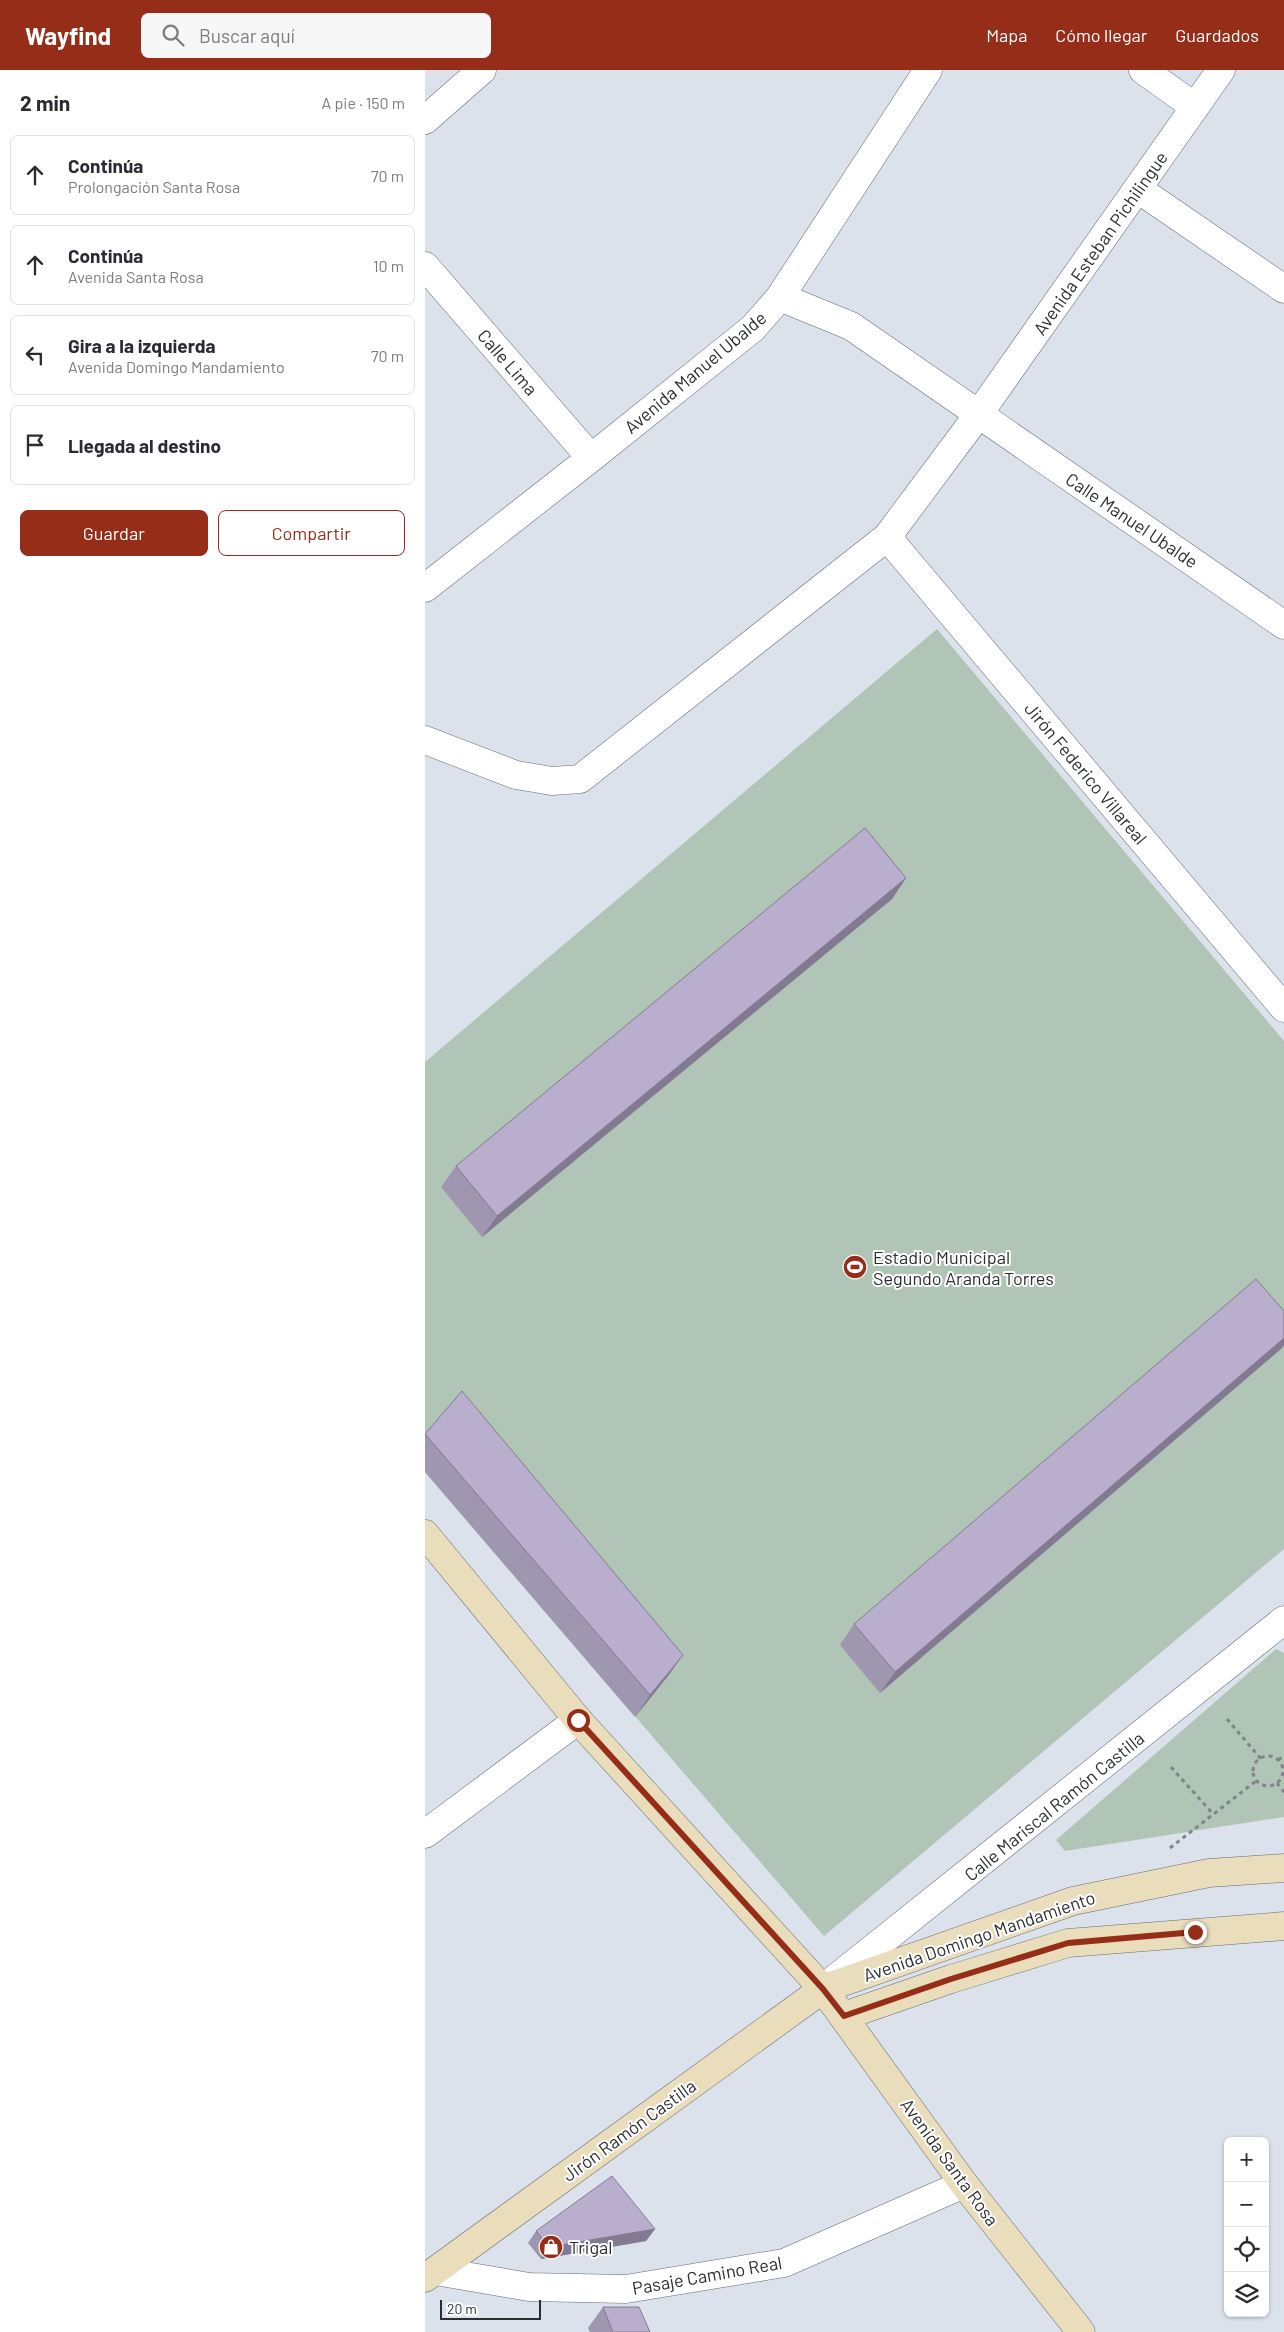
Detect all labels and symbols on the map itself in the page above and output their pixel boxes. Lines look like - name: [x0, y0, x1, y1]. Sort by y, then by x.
- street label: Avenida Esteban Pichilingue: [1028, 147, 1172, 339]
- street label: Avenida Manuel Ubalde: [620, 306, 770, 438]
- street label: Calle Lima: [473, 324, 543, 400]
- street label: Calle Manuel Ubalde: [1062, 468, 1202, 572]
- street label: Jirón Federico Villareal: [1020, 697, 1152, 849]
- place label: Estadio Municipal Segundo Aranda Torres: [873, 1246, 1054, 1289]
- sports icon: Estadio Municipal Segundo Aranda Torres: [842, 1254, 868, 1280]
- route start: [567, 1709, 590, 1732]
- street label: Calle Mariscal Ramón Castilla: [960, 1727, 1148, 1885]
- street label: Avenida Domingo Mandamiento: [860, 1886, 1098, 1986]
- route end: [1184, 1921, 1207, 1944]
- street label: Jirón Ramón Castilla: [558, 2074, 700, 2186]
- street label: Avenida Santa Rosa: [896, 2094, 1004, 2230]
- shop icon: Trigal: [538, 2234, 564, 2260]
- place label: Trigal: [569, 2236, 612, 2258]
- street label: Pasaje Camino Real: [630, 2251, 784, 2299]
- scale bar: [440, 2297, 541, 2320]

